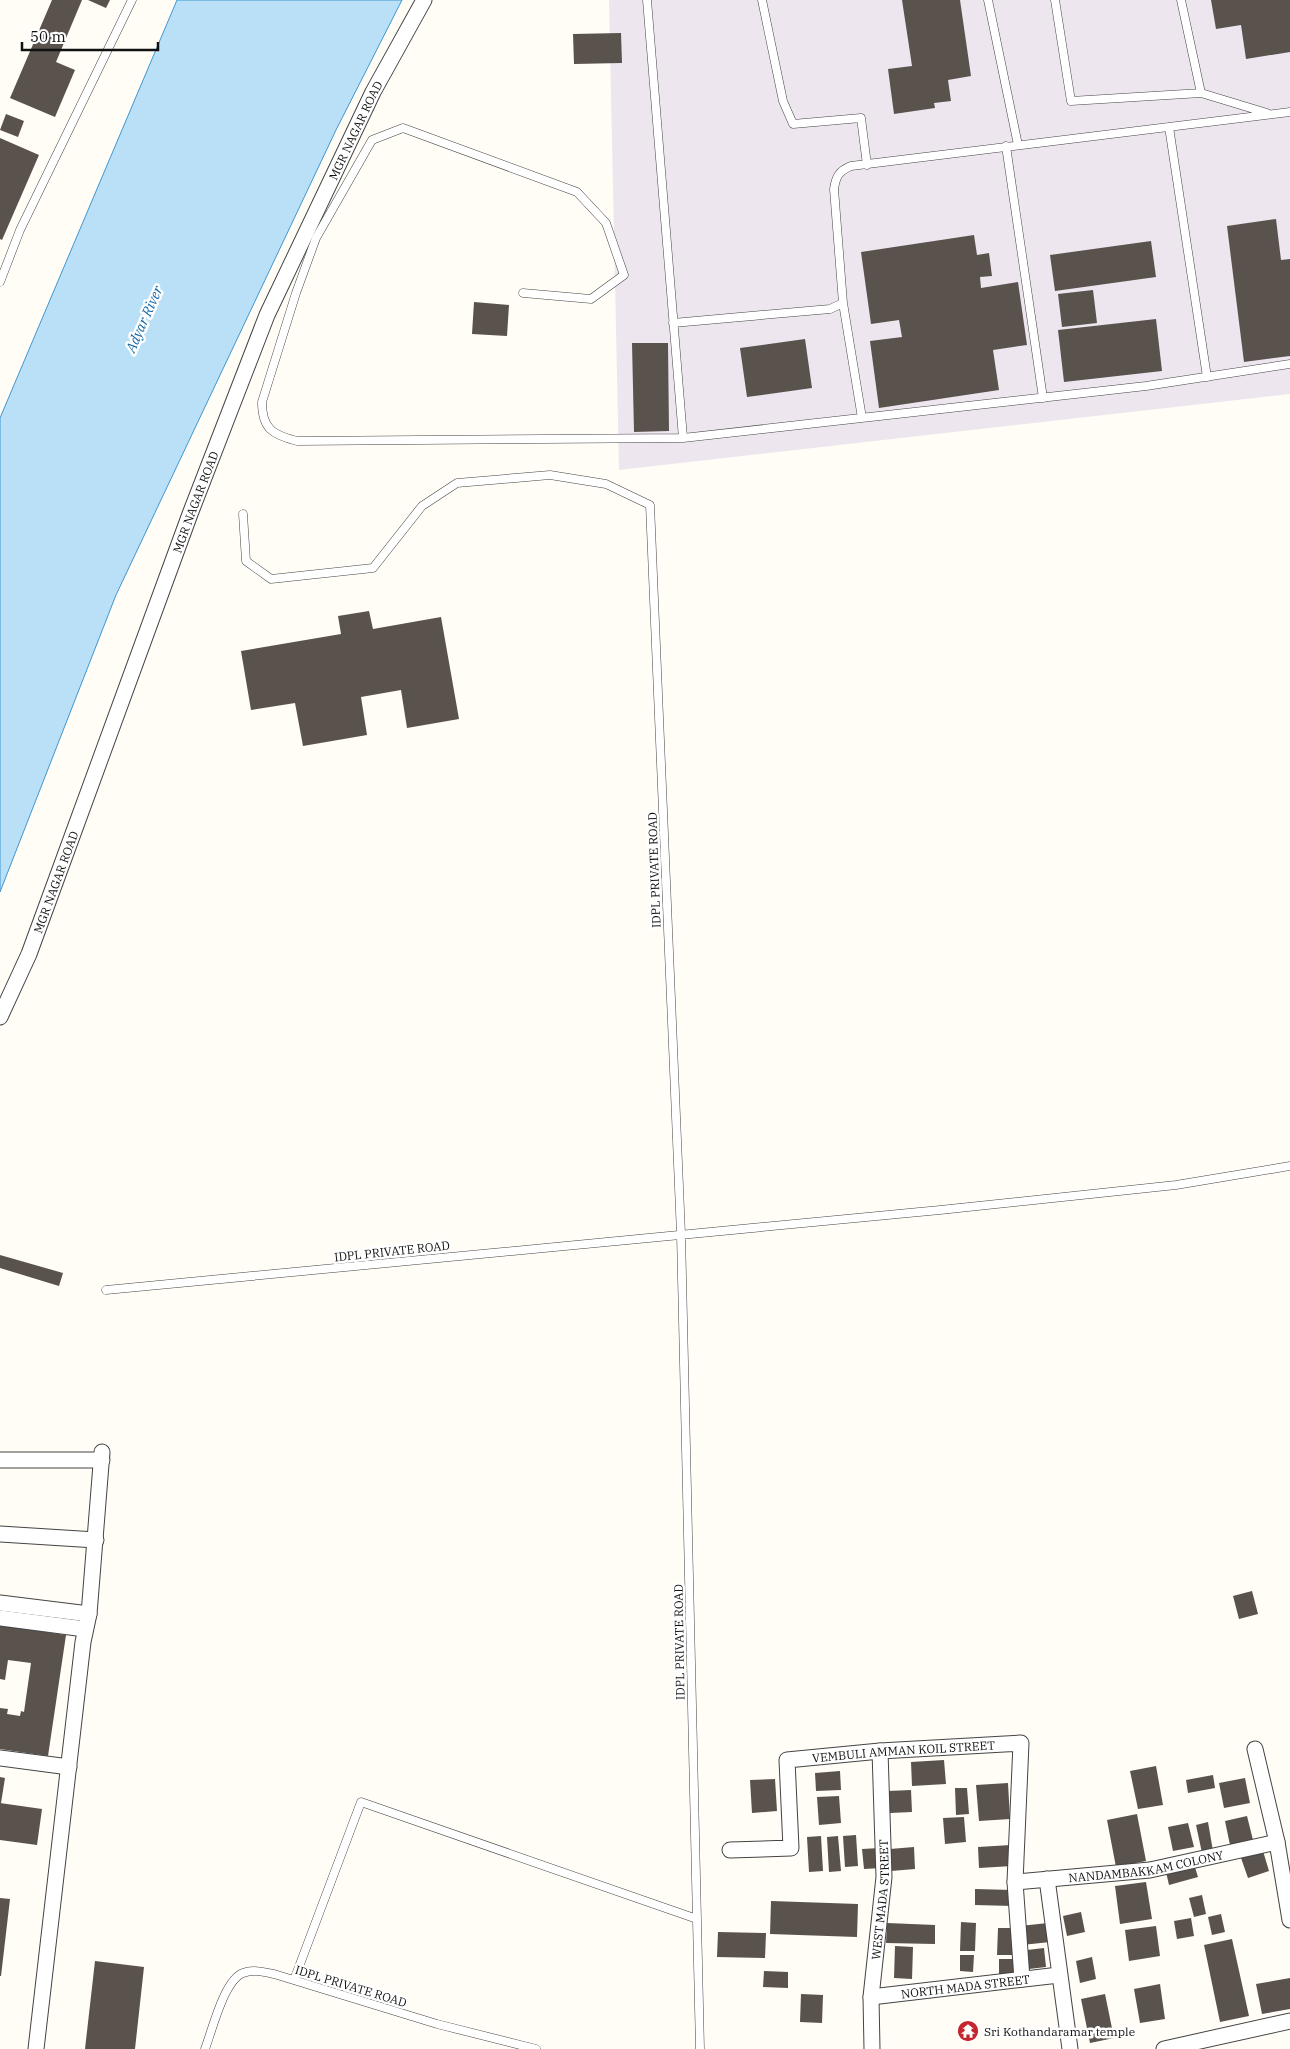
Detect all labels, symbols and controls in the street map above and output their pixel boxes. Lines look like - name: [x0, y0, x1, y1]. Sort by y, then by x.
- scale bar: [22, 20, 159, 52]
- text: 50 m: [30, 27, 66, 46]
- street label: MGR NAGAR ROAD: [325, 78, 385, 182]
- water label: Adyar River: [121, 282, 167, 356]
- street label: MGR NAGAR ROAD: [169, 449, 221, 555]
- street label: IDPL PRIVATE ROAD: [644, 812, 664, 928]
- street label: MGR NAGAR ROAD: [30, 829, 81, 935]
- street label: IDPL PRIVATE ROAD: [334, 1237, 450, 1265]
- street label: IDPL PRIVATE ROAD: [670, 1584, 688, 1700]
- street label: VEMBULI AMMAN KOIL STREET: [811, 1737, 996, 1765]
- street label: WEST MADA STREET: [868, 1839, 892, 1960]
- street label: NANDAMBAKKAM COLONY: [1068, 1846, 1225, 1885]
- street label: IDPL PRIVATE ROAD: [293, 1962, 409, 2010]
- street label: NORTH MADA STREET: [900, 1971, 1031, 2001]
- temple icon: Sri Kothandaramar temple: [956, 2019, 980, 2043]
- place label: Sri Kothandaramar temple: [984, 2024, 1135, 2039]

